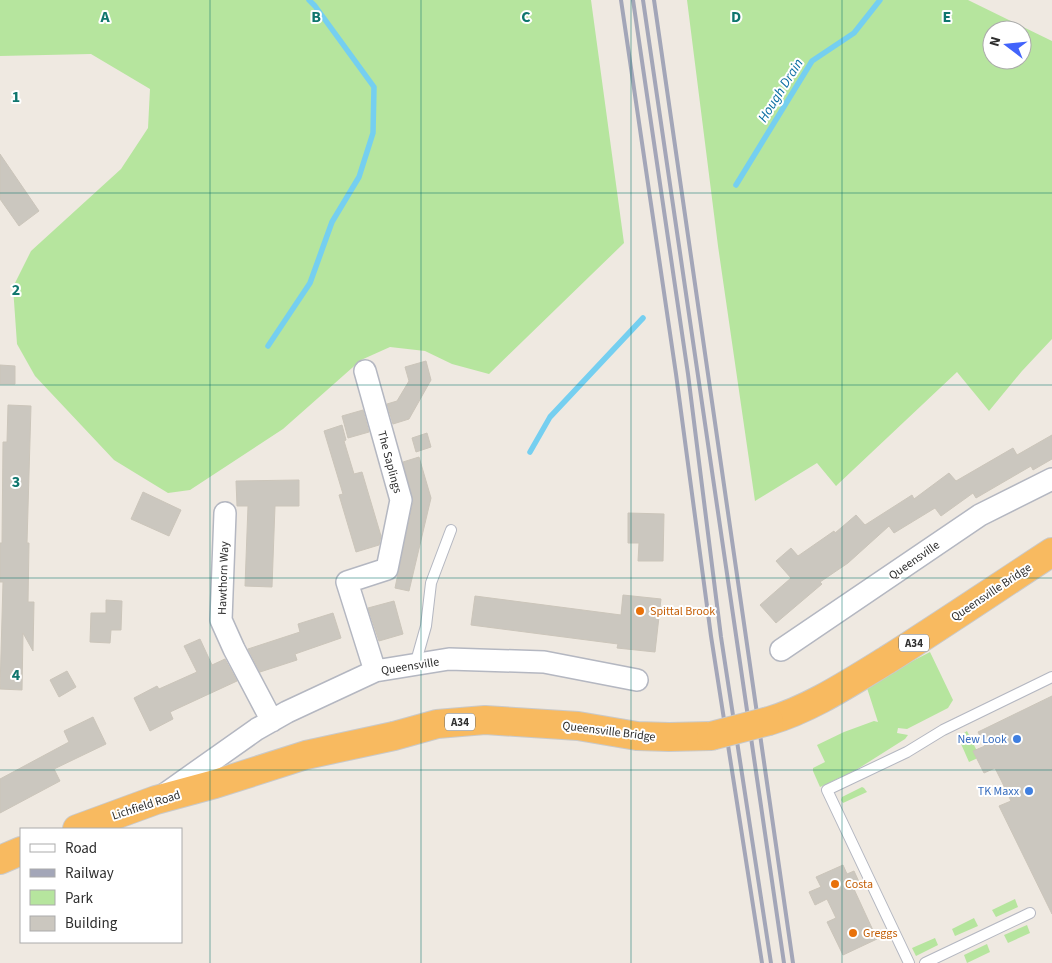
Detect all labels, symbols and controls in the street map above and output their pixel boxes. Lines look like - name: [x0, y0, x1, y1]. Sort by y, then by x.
- text: A: [99, 6, 110, 28]
- text: B: [311, 6, 321, 28]
- text: C: [521, 6, 531, 28]
- text: D: [731, 6, 741, 28]
- text: E: [943, 6, 951, 28]
- north arrow: [982, 20, 1032, 70]
- text: N: [985, 34, 1006, 49]
- water label: Hough Drain: [753, 55, 808, 126]
- text: 1: [12, 86, 20, 108]
- text: 2: [12, 279, 20, 301]
- street label: The Saplings: [373, 429, 406, 495]
- text: 3: [12, 471, 20, 493]
- street label: Queensville: [885, 537, 943, 584]
- street label: Hawthorn Way: [214, 541, 233, 615]
- street label: Queensville Bridge: [948, 559, 1035, 626]
- place label: Spittal Brook: [650, 603, 715, 620]
- marker: Spittal Brook: [634, 605, 646, 617]
- road number: A34: [899, 634, 929, 651]
- street label: Queensville: [380, 654, 440, 679]
- text: 4: [12, 664, 21, 686]
- road number: A34: [445, 714, 475, 730]
- street label: Queensville Bridge: [561, 717, 657, 746]
- place label: New Look: [958, 731, 1007, 748]
- marker: New Look: [1011, 733, 1023, 745]
- place label: TK Maxx: [978, 783, 1020, 800]
- marker: TK Maxx: [1023, 785, 1035, 797]
- street label: Lichfield Road: [110, 786, 183, 825]
- legend: [20, 828, 182, 943]
- text: Road: [65, 838, 97, 859]
- text: Railway: [65, 863, 114, 884]
- place label: Costa: [845, 876, 873, 893]
- marker: Costa: [829, 878, 841, 890]
- text: Park: [65, 888, 94, 909]
- text: Building: [65, 913, 118, 934]
- place label: Greggs: [863, 925, 897, 942]
- marker: Greggs: [847, 927, 859, 939]

